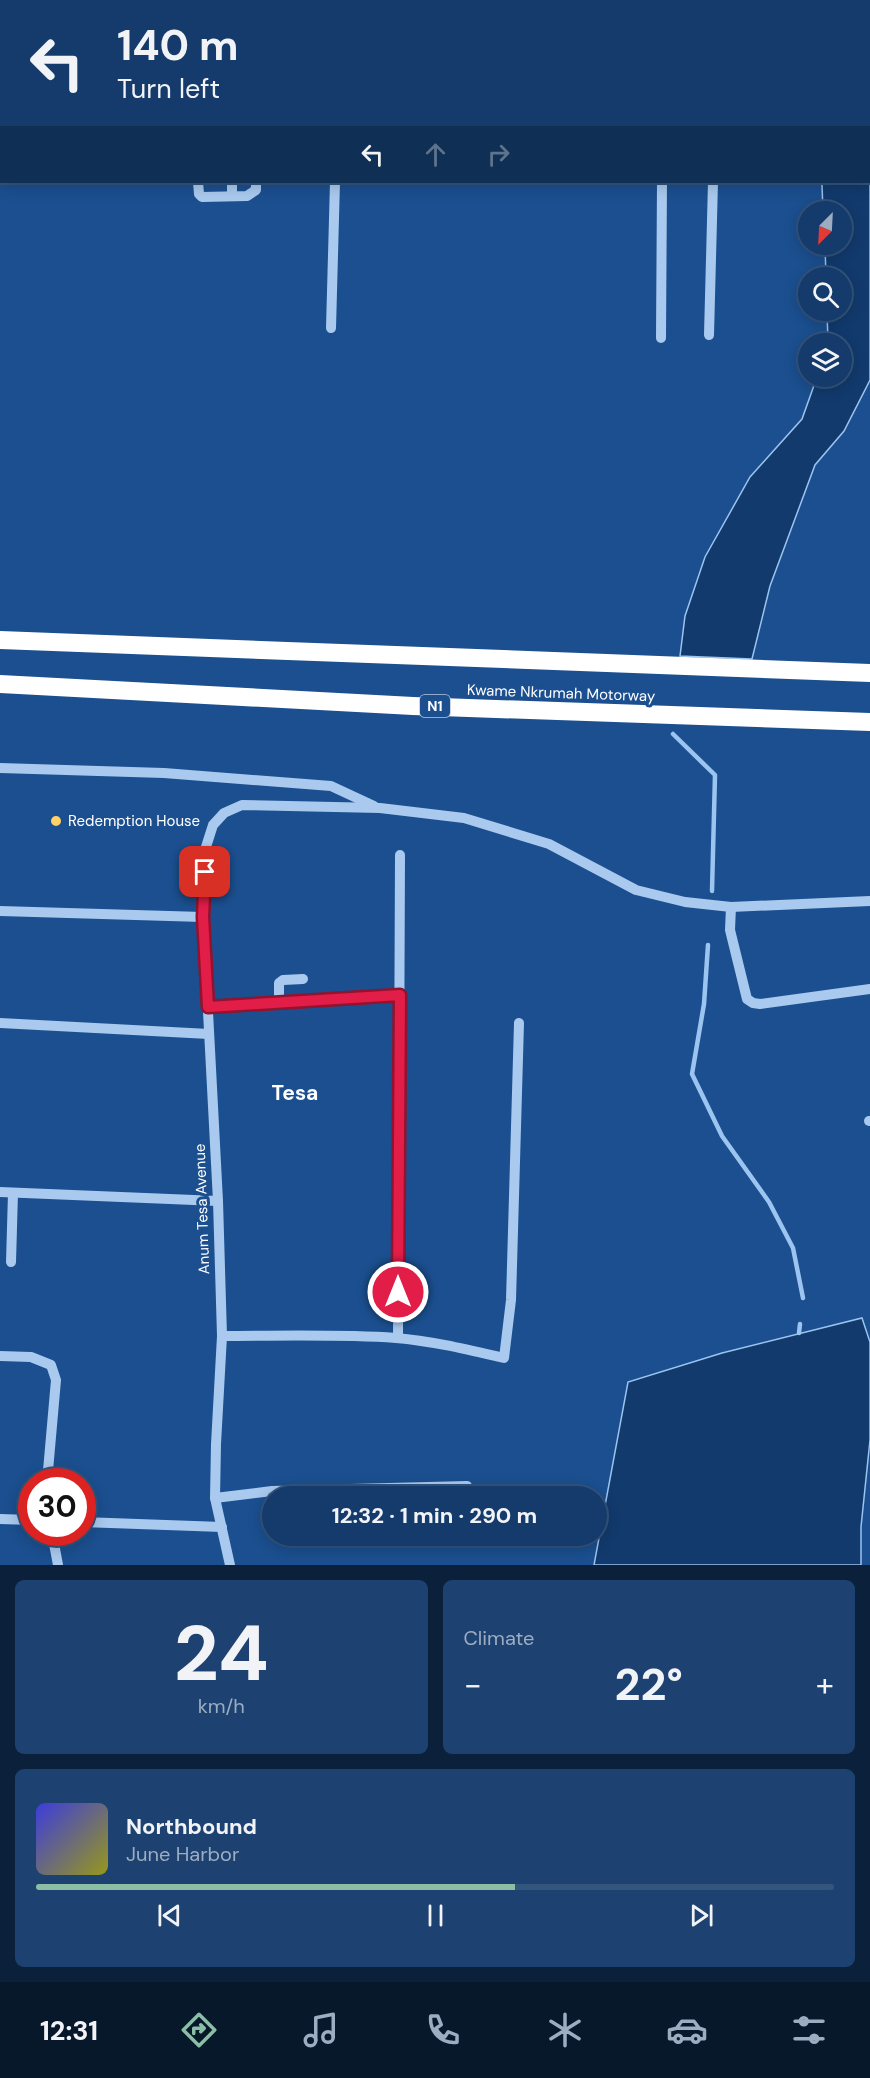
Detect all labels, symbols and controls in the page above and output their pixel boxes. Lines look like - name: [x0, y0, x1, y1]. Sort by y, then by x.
- text: 140 m: [117, 18, 239, 73]
- icon: left: [18, 24, 96, 102]
- text: Turn left: [117, 71, 220, 106]
- icon: left: [356, 138, 389, 171]
- icon: ahead: [419, 138, 452, 171]
- icon: right: [482, 138, 515, 171]
- north arrow: [798, 201, 852, 255]
- map controls: [798, 201, 852, 387]
- button: search: [798, 267, 852, 321]
- button: layers: [798, 333, 852, 387]
- street label: Kwame Nkrumah Motorway: [466, 680, 656, 706]
- road number: N1: [420, 695, 450, 717]
- place label: Redemption House: [68, 811, 200, 831]
- marker: Redemption House: [49, 814, 63, 828]
- pin: [179, 846, 230, 897]
- icon: arrive: [188, 855, 221, 888]
- district label: Tesa: [272, 1079, 318, 1107]
- street label: Anum Tesa Avenue: [190, 1143, 214, 1275]
- position arrow: [366, 1260, 430, 1324]
- speed limit sign: 30: [18, 1468, 96, 1546]
- text: 12:32 · 1 min · 290 m: [332, 1501, 537, 1530]
- text: 24: [174, 1603, 269, 1704]
- text: Climate: [464, 1625, 534, 1651]
- text: 22°: [615, 1655, 683, 1714]
- text: −: [464, 1663, 482, 1706]
- text: +: [816, 1663, 834, 1706]
- text: km/h: [198, 1693, 245, 1719]
- text: Northbound: [126, 1812, 257, 1841]
- text: June Harbor: [126, 1841, 239, 1867]
- icon: previous: [153, 1899, 186, 1932]
- icon: pause: [419, 1899, 452, 1932]
- icon: next: [685, 1899, 718, 1932]
- icon: directions: [178, 2009, 220, 2051]
- icon: music: [300, 2009, 342, 2051]
- icon: phone: [422, 2009, 464, 2051]
- icon: climate: [544, 2009, 586, 2051]
- icon: car: [666, 2009, 708, 2051]
- icon: filters: [788, 2009, 830, 2051]
- text: 12:31: [40, 2013, 98, 2048]

